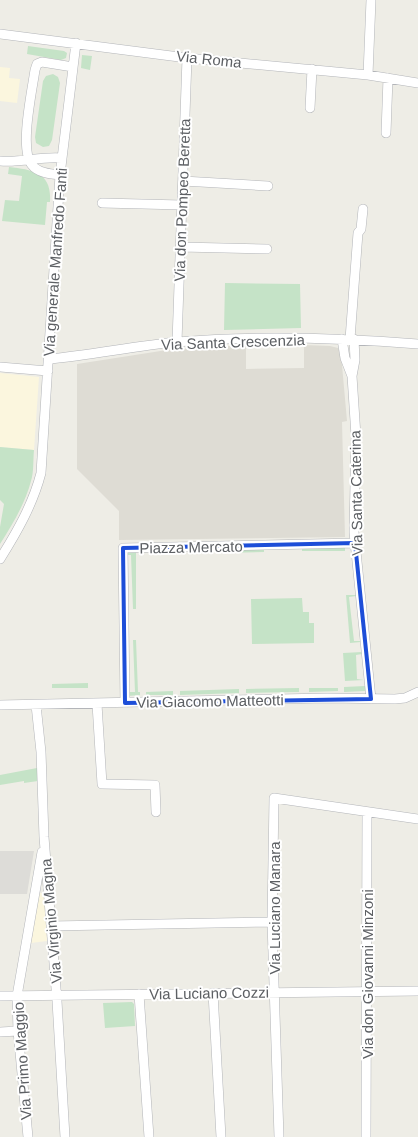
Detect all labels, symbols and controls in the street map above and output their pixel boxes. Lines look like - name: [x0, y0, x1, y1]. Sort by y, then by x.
- street label: Via Roma: [175, 47, 243, 71]
- street label: Via don Pompeo Beretta: [171, 118, 193, 282]
- street label: Via generale Manfredo Fanti: [40, 167, 70, 357]
- street label: Via Santa Crescenzia: [161, 331, 306, 353]
- street label: Via Santa Caterina: [346, 429, 366, 556]
- street label: Piazza Mercato: [139, 538, 243, 556]
- street label: Via Giacomo Matteotti: [136, 691, 284, 711]
- street label: Via Luciano Manara: [266, 841, 283, 975]
- street label: Via Virginio Magna: [37, 857, 65, 984]
- street label: Via don Giovanni Minzoni: [359, 889, 376, 1059]
- street label: Via Luciano Cozzi: [149, 983, 269, 1003]
- street label: Via Primo Maggio: [9, 1001, 35, 1121]

